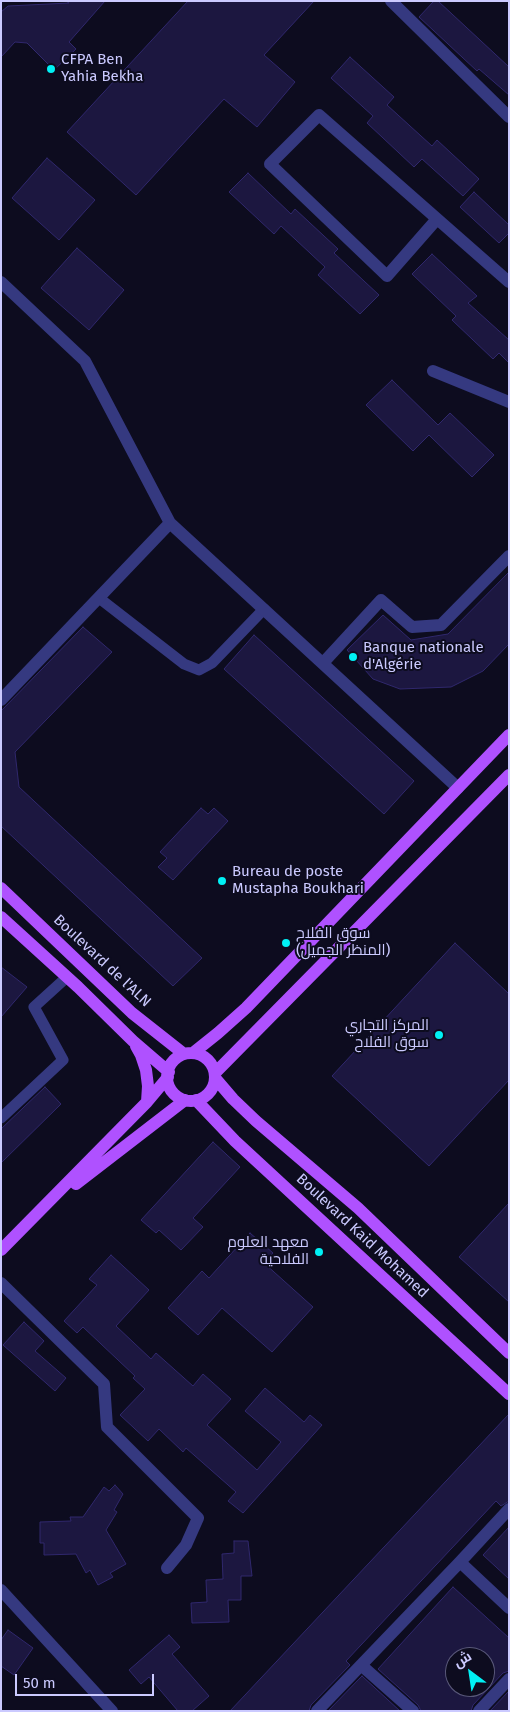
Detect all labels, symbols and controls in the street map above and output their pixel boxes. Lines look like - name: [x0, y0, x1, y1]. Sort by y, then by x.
- place label: CFPA Ben Yahia Bekha: [61, 51, 143, 86]
- marker: CFPA Ben Yahia Bekha: [45, 63, 57, 75]
- place label: Banque nationale d'Algérie: [363, 639, 484, 674]
- marker: Banque nationale d'Algérie: [347, 651, 359, 663]
- place label: Bureau de poste Mustapha Boukhari: [232, 863, 364, 898]
- marker: Bureau de poste Mustapha Boukhari: [216, 875, 228, 887]
- street label: Boulevard de l'ALN: [49, 911, 155, 1011]
- place label: سوق الفلاح (المنظر الجميل): [296, 925, 390, 960]
- marker: سوق الفلاح (المنظر الجميل): [280, 937, 292, 949]
- place label: المركز التجاري سوق الفلاح: [345, 1017, 429, 1052]
- marker: المركز التجاري سوق الفلاح: [433, 1029, 445, 1041]
- street label: Boulevard Kaid Mohamed: [292, 1170, 432, 1302]
- place label: معهد العلوم الفلاحية: [228, 1234, 309, 1269]
- marker: معهد العلوم الفلاحية: [313, 1246, 325, 1258]
- north arrow: [445, 1647, 495, 1697]
- text: ش: [450, 1648, 475, 1671]
- scale bar: [18, 1664, 156, 1696]
- text: 50 m: [23, 1674, 56, 1692]

